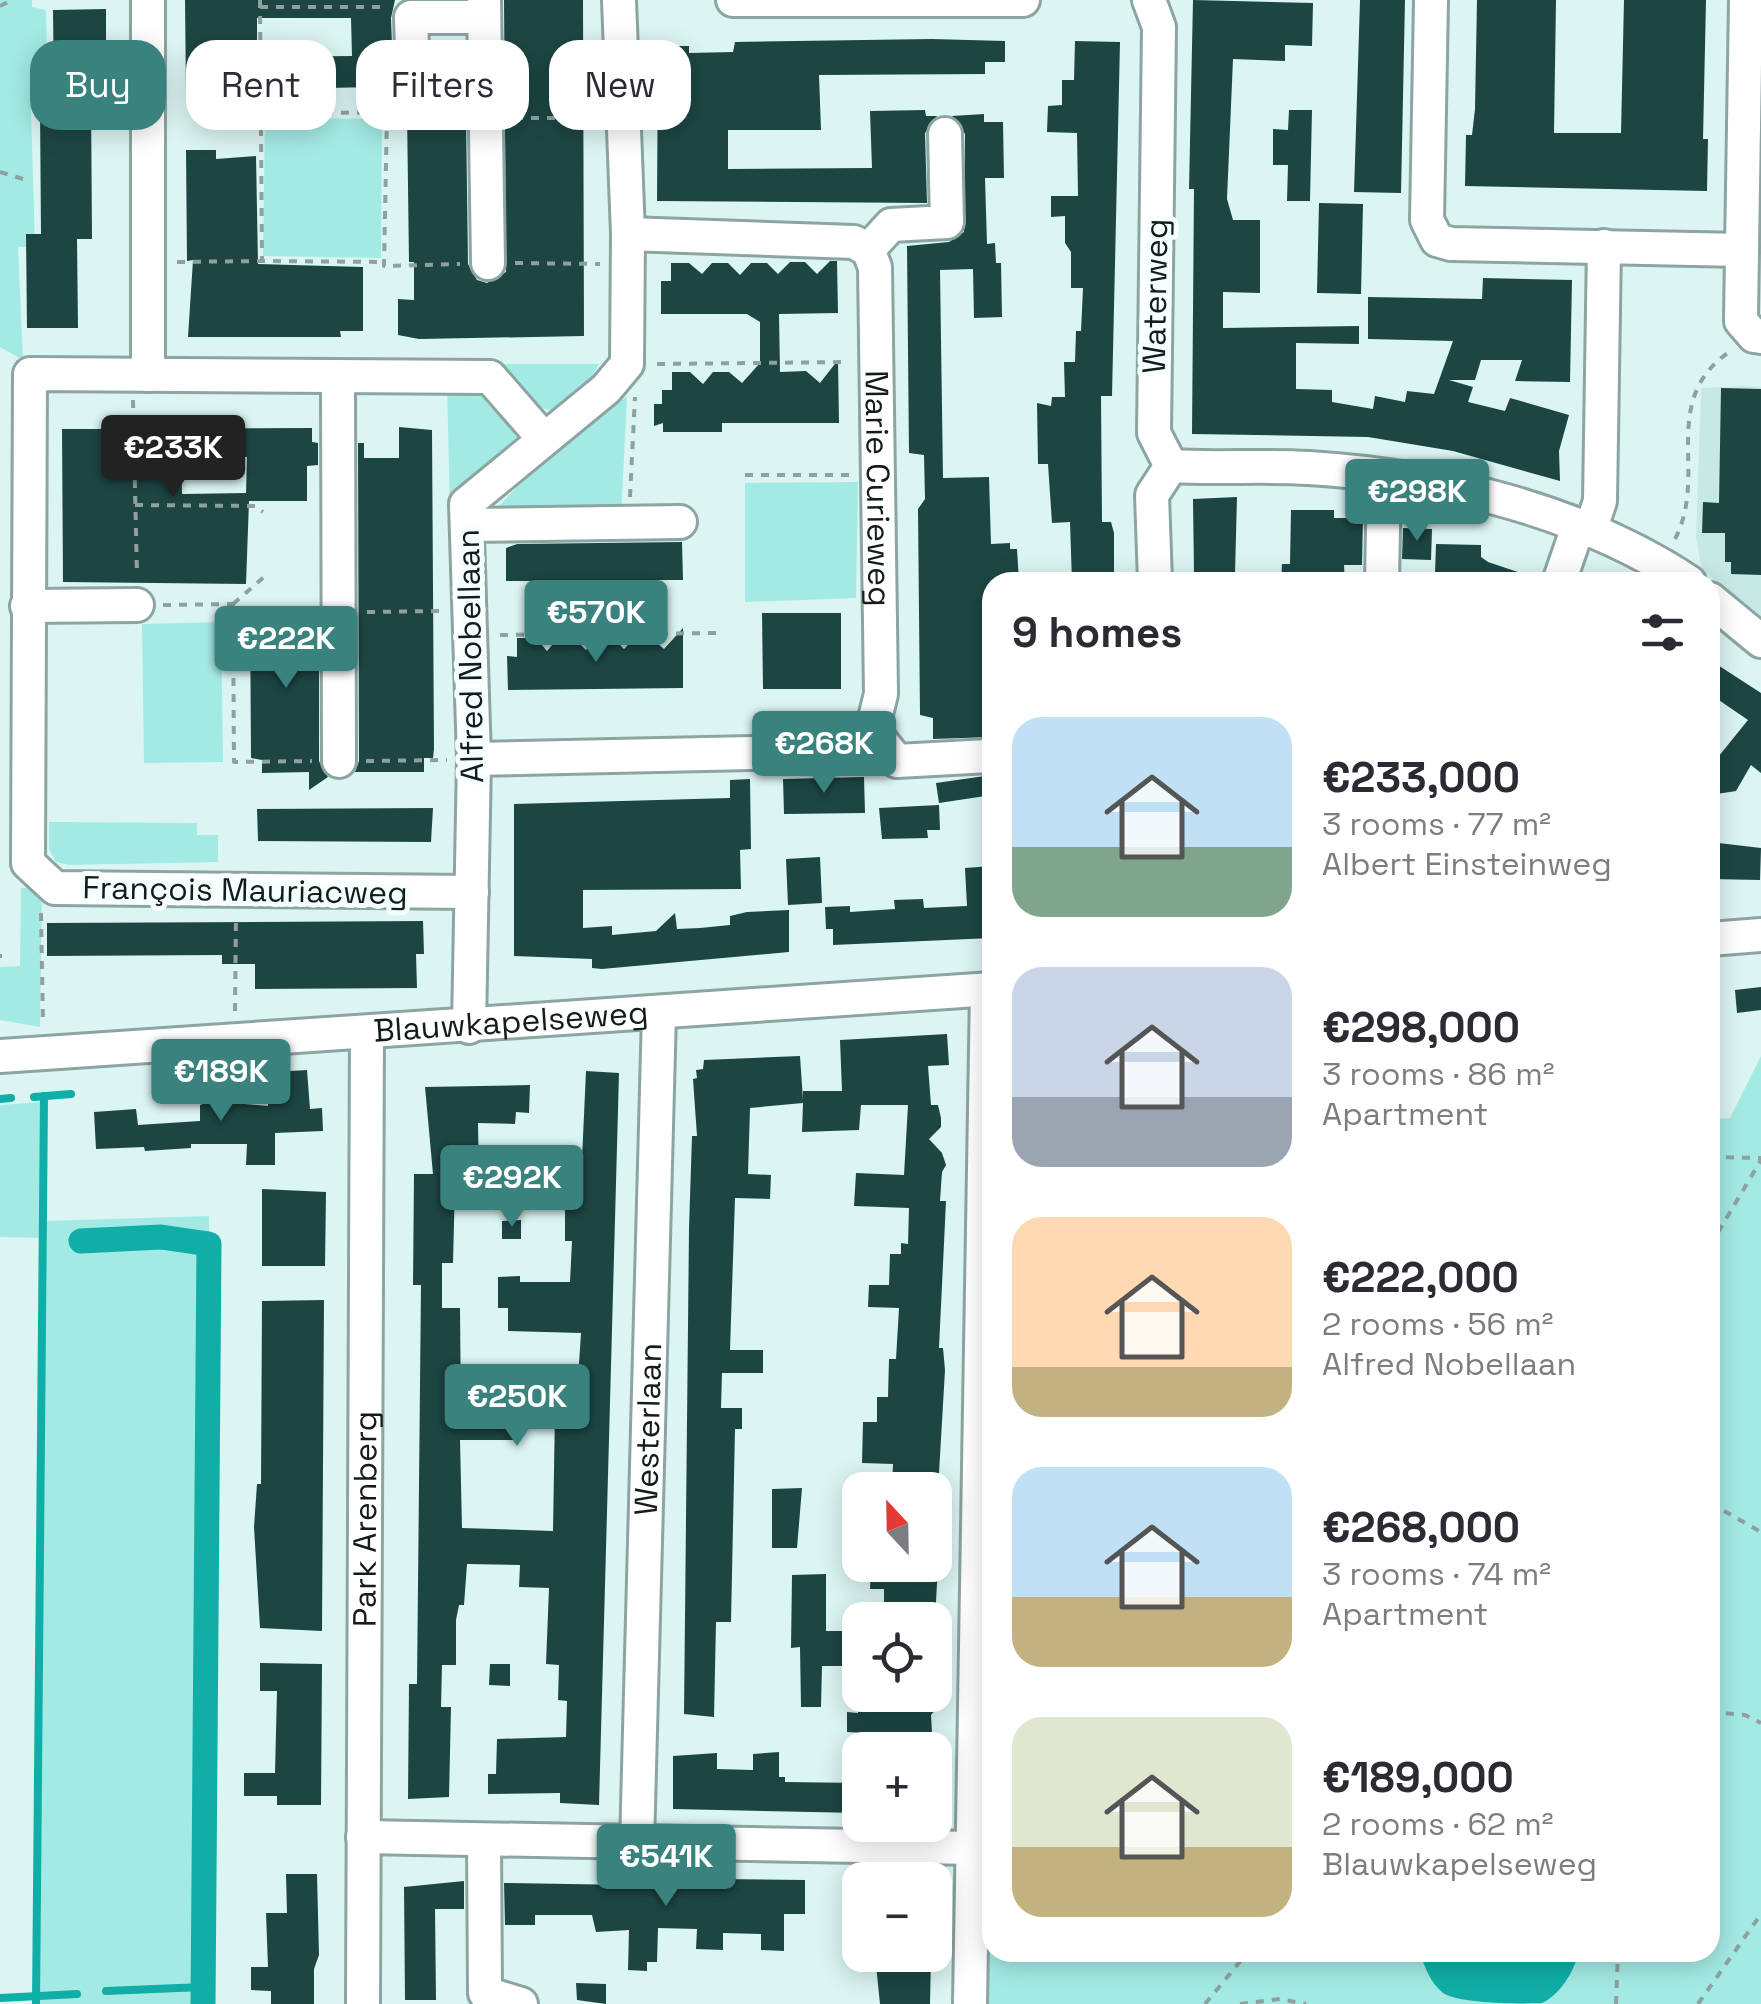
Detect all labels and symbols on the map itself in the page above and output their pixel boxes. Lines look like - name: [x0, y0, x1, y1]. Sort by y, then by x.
- street label: Waterweg: [1134, 218, 1176, 374]
- street label: Marie Curieweg: [856, 370, 900, 607]
- pin: €233K: [103, 415, 243, 500]
- pin: €298K: [1347, 459, 1487, 544]
- street label: Alfred Nobellaan: [448, 529, 492, 783]
- pin: €570K: [526, 580, 666, 665]
- pin: €222K: [216, 606, 356, 691]
- pin: €268K: [754, 711, 894, 796]
- street label: François Mauriacweg: [82, 867, 408, 913]
- street label: Blauwkapelseweg: [372, 992, 649, 1051]
- pin: €189K: [151, 1039, 291, 1124]
- pin: €292K: [442, 1145, 582, 1230]
- street label: Westerlaan: [626, 1342, 670, 1516]
- pin: €250K: [447, 1364, 587, 1449]
- street label: Park Arenberg: [345, 1411, 385, 1627]
- north arrow: [842, 1472, 952, 1582]
- pin: €541K: [596, 1824, 736, 1909]

